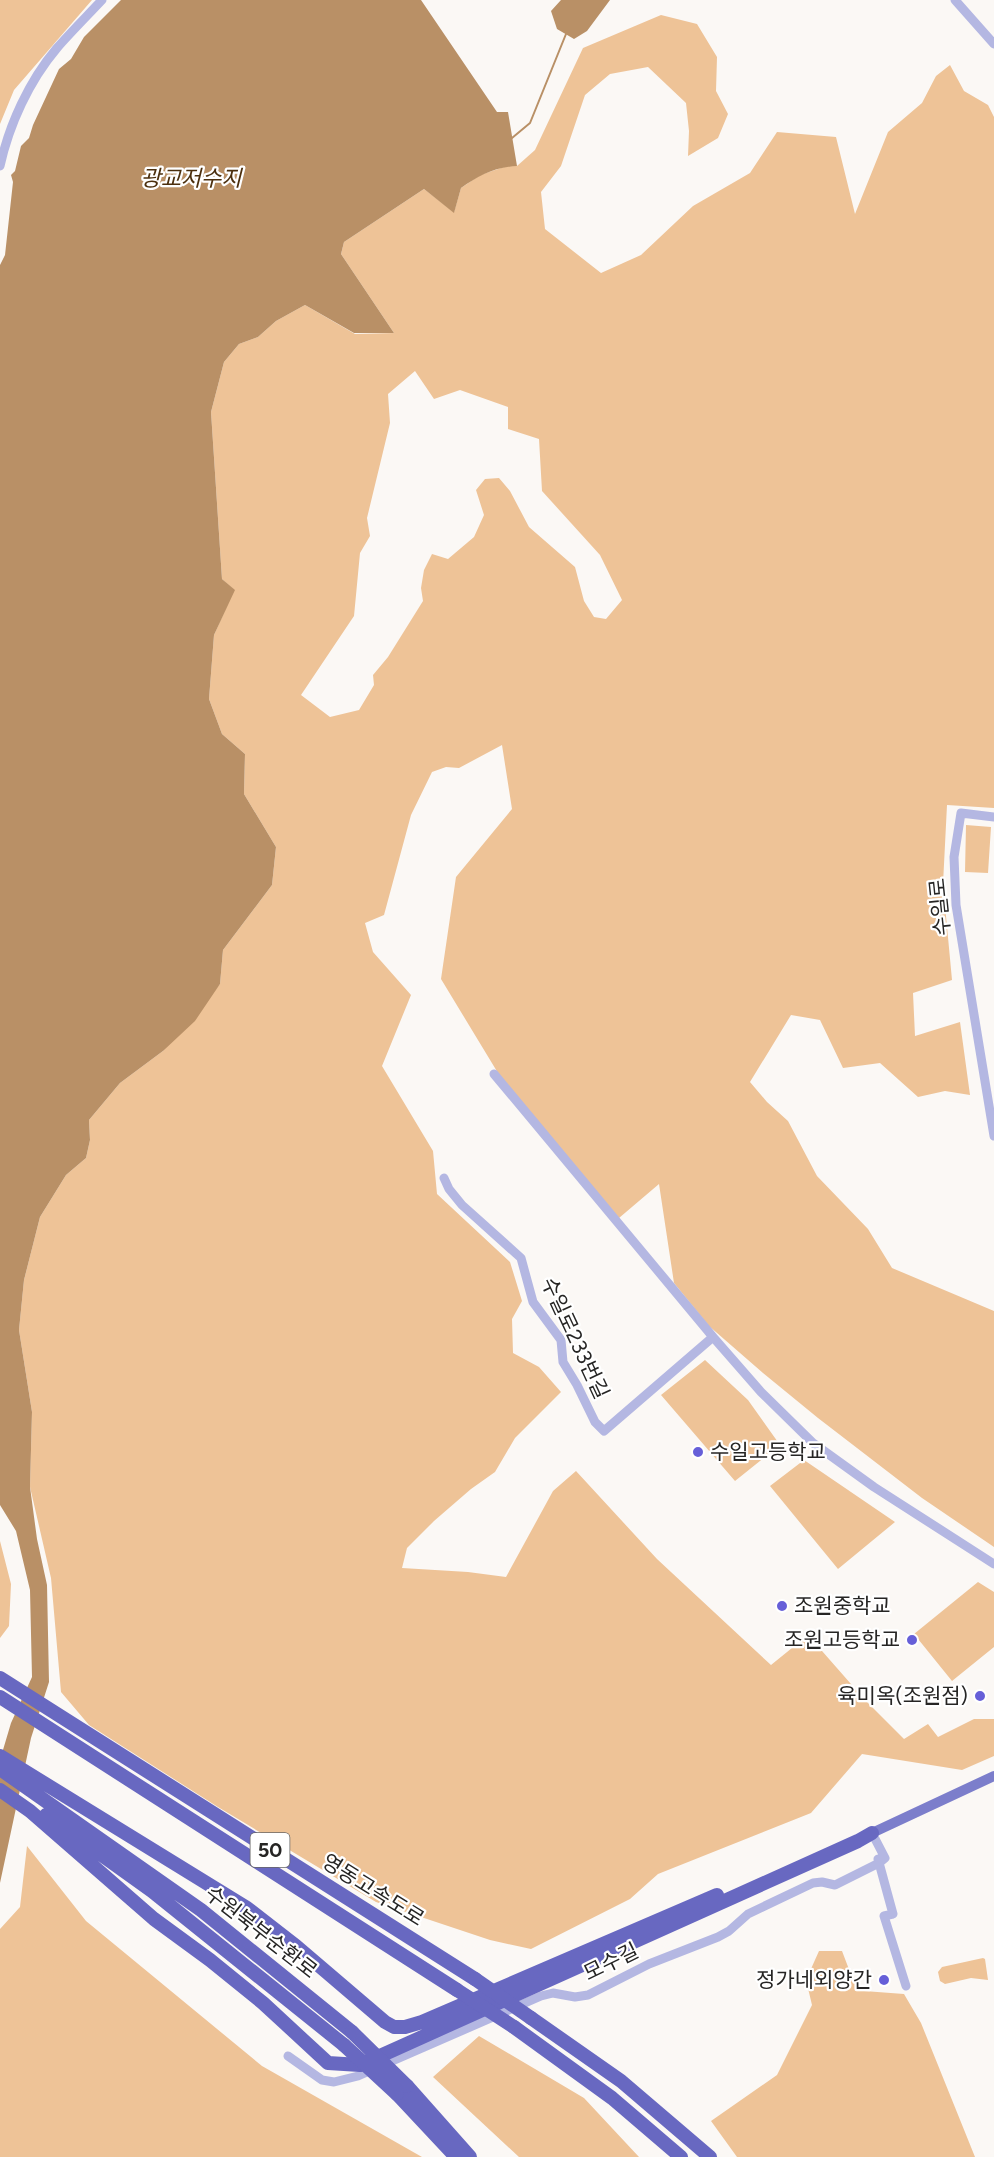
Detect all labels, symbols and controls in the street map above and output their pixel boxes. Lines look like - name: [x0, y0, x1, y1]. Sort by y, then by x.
- water label: 광교저수지: [140, 165, 243, 192]
- street label: 수일로: [924, 877, 955, 937]
- street label: 수일로233번길: [536, 1273, 615, 1403]
- place label: 수일고등학교: [710, 1439, 826, 1464]
- marker: 수일고등학교: [691, 1445, 705, 1459]
- place label: 조원중학교: [794, 1593, 891, 1618]
- marker: 조원중학교: [775, 1599, 789, 1613]
- place label: 조원고등학교: [784, 1627, 900, 1652]
- marker: 조원고등학교: [905, 1633, 919, 1647]
- place label: 육미옥(조원점): [837, 1683, 968, 1708]
- marker: 육미옥(조원점): [973, 1689, 987, 1703]
- road number: 50: [250, 1833, 290, 1867]
- street label: 영동고속도로: [317, 1848, 429, 1931]
- street label: 수원북부순환로: [200, 1880, 322, 1983]
- street label: 모수길: [579, 1938, 642, 1985]
- place label: 정가네외양간: [756, 1967, 872, 1992]
- marker: 정가네외양간: [877, 1973, 891, 1987]

